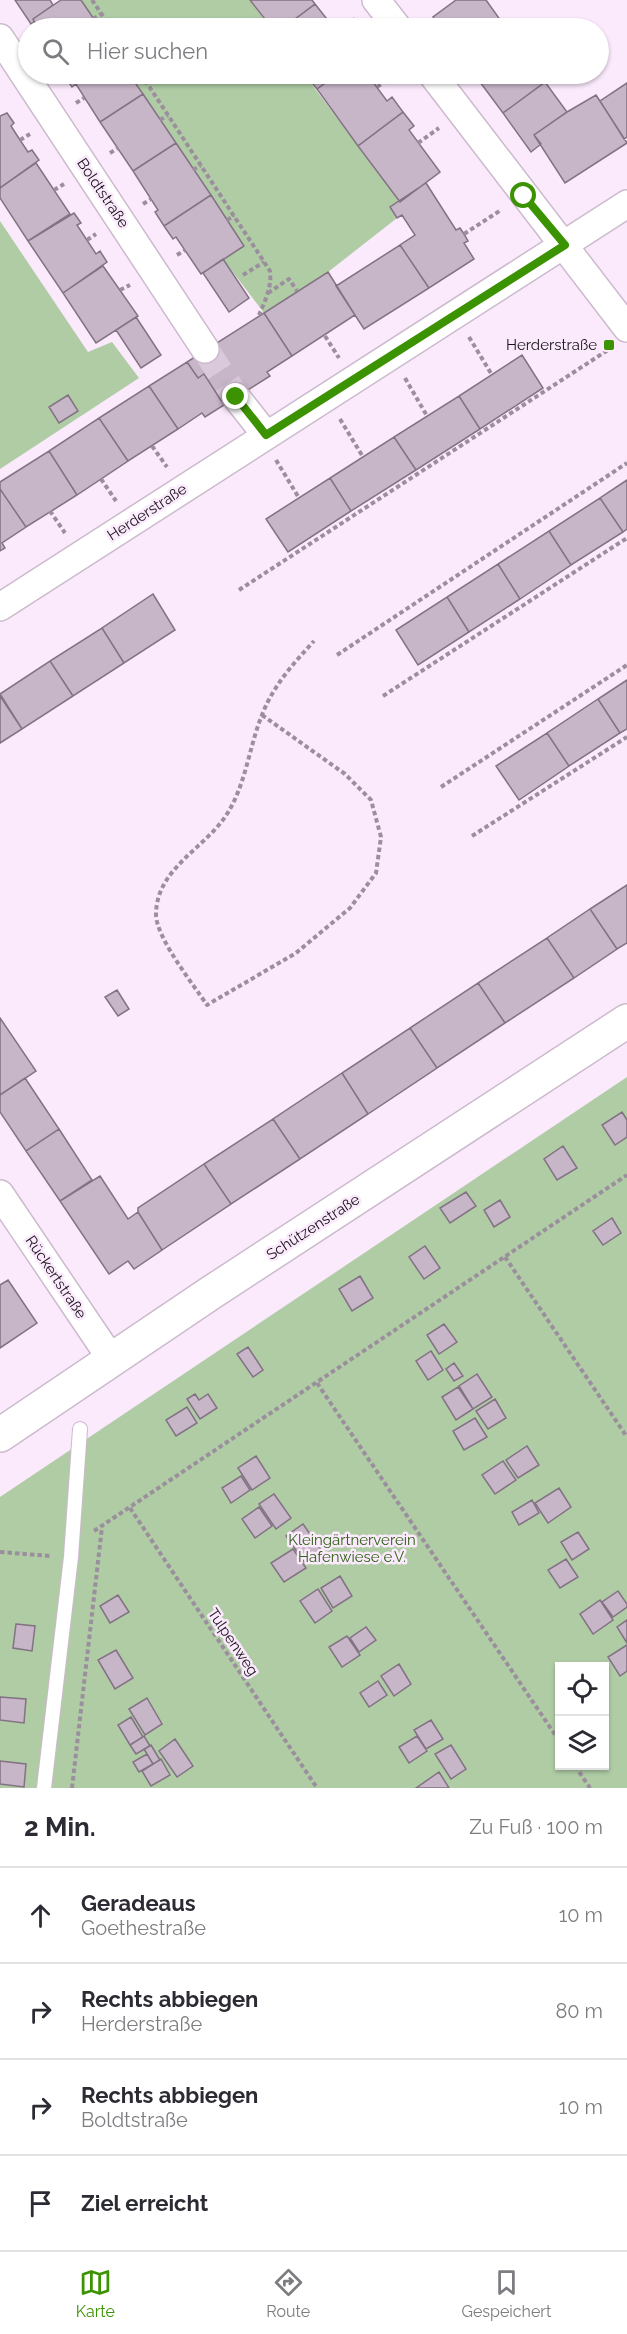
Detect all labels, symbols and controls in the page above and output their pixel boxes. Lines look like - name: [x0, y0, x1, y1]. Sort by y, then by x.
- search box: [18, 18, 609, 84]
- icon: search: [39, 35, 72, 68]
- text: Hier suchen: [87, 38, 208, 64]
- street label: Boldtstraße: [73, 155, 133, 231]
- route start: [510, 182, 536, 208]
- place label: Herderstraße: [506, 336, 597, 354]
- marker: Herderstraße: [602, 338, 616, 352]
- route end: [222, 383, 248, 409]
- street label: Herderstraße: [104, 480, 190, 544]
- street label: Schützenstraße: [263, 1190, 363, 1264]
- street label: Rückertstraße: [22, 1232, 90, 1322]
- park label: Kleingärtnerverein Hafenwiese e.V.: [288, 1531, 416, 1566]
- street label: Tulpenweg: [204, 1605, 262, 1679]
- map controls: [555, 1662, 609, 1770]
- button: locate: [555, 1662, 609, 1716]
- button: layers: [555, 1716, 609, 1770]
- text: 2 Min.: [24, 1812, 96, 1842]
- text: Zu Fuß · 100 m: [469, 1815, 603, 1839]
- text: Geradeaus: [81, 1890, 196, 1916]
- icon: ahead: [24, 1899, 57, 1932]
- text: 10 m: [559, 1903, 603, 1927]
- text: Goethestraße: [81, 1916, 206, 1940]
- text: Rechts abbiegen: [81, 1986, 258, 2012]
- icon: right: [24, 1995, 57, 2028]
- text: 80 m: [555, 1999, 603, 2023]
- text: Herderstraße: [81, 2012, 202, 2036]
- text: Rechts abbiegen: [81, 2082, 258, 2108]
- icon: right: [24, 2091, 57, 2124]
- text: 10 m: [559, 2095, 603, 2119]
- text: Boldtstraße: [81, 2108, 188, 2132]
- icon: arrive: [24, 2187, 57, 2220]
- text: Ziel erreicht: [81, 2190, 208, 2216]
- tab: Karte: [76, 2266, 115, 2321]
- tab: Route: [266, 2266, 310, 2321]
- tab: Gespeichert: [461, 2266, 551, 2321]

